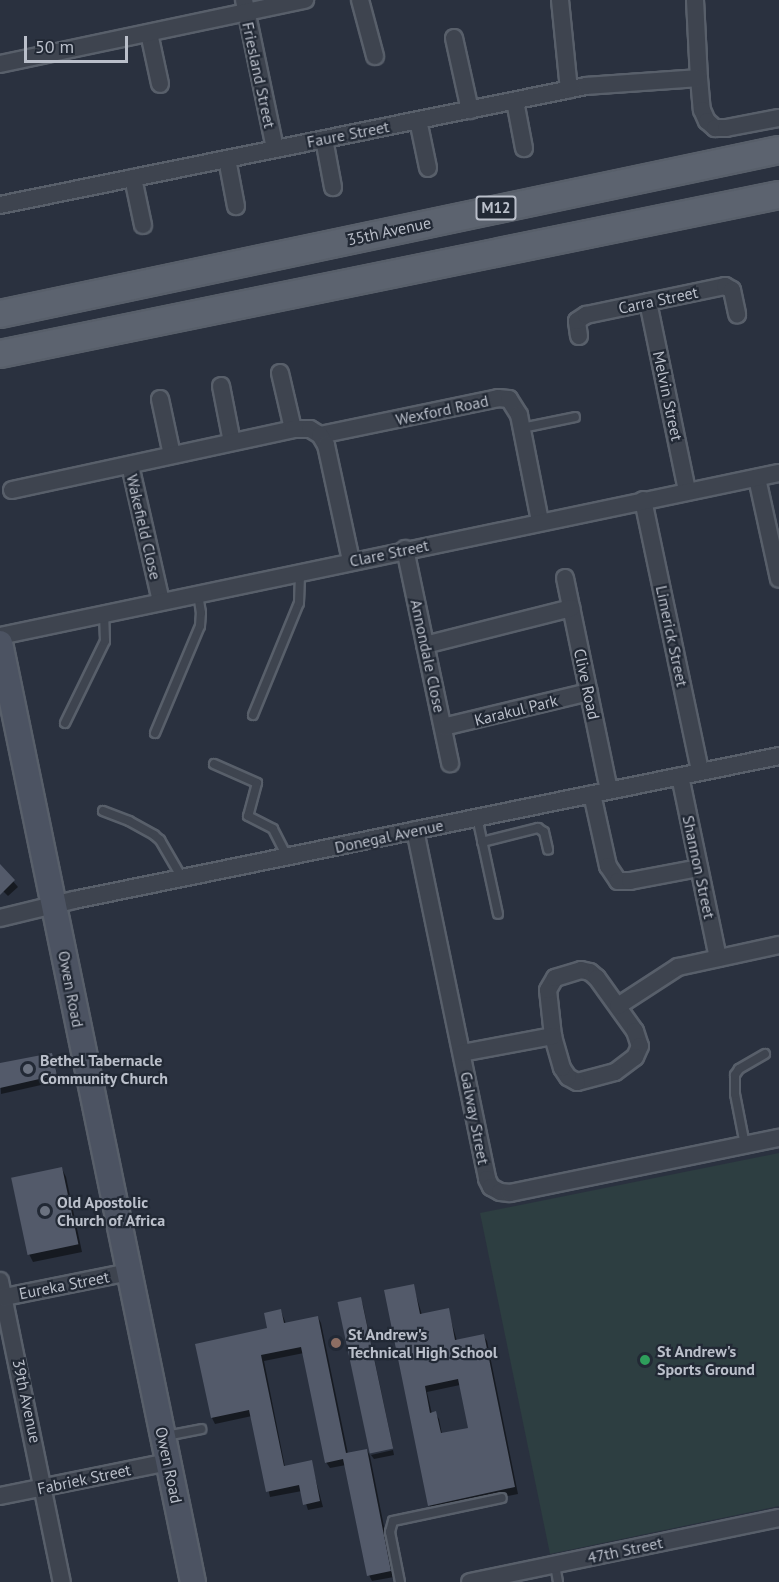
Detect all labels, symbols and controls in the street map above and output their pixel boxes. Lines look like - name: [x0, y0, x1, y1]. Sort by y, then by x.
- street label: Friesland Street: [238, 20, 280, 130]
- scale bar: [27, 24, 130, 62]
- text: 50 m: [35, 35, 74, 58]
- street label: Faure Street: [305, 117, 391, 151]
- road number: M12: [475, 196, 517, 220]
- street label: 35th Avenue: [345, 213, 433, 249]
- street label: Carra Street: [617, 282, 699, 318]
- street label: Melvin Street: [649, 349, 687, 443]
- street label: Wexford Road: [394, 391, 490, 429]
- street label: Wakefield Close: [123, 472, 165, 582]
- street label: Clare Street: [348, 535, 430, 571]
- street label: Limerick Street: [652, 583, 692, 689]
- street label: Annondale Close: [407, 598, 449, 714]
- street label: Clive Road: [570, 647, 604, 721]
- street label: Karakul Park: [472, 690, 560, 730]
- street label: Shannon Street: [679, 814, 719, 920]
- street label: Donegal Avenue: [333, 815, 445, 857]
- street label: Owen Road: [54, 949, 88, 1029]
- place label: Bethel Tabernacle Community Church: [40, 1050, 169, 1088]
- marker: Bethel Tabernacle Community Church: [21, 1062, 35, 1076]
- street label: Galway Street: [457, 1070, 493, 1166]
- place label: Old Apostolic Church of Africa: [57, 1192, 166, 1230]
- marker: Old Apostolic Church of Africa: [38, 1204, 52, 1218]
- street label: Eureka Street: [17, 1267, 111, 1303]
- place label: St Andrew's Technical High School: [348, 1324, 497, 1362]
- marker: St Andrew's Technical High School: [329, 1336, 343, 1350]
- place label: St Andrew's Sports Ground: [657, 1341, 755, 1379]
- marker: St Andrew's Sports Ground: [638, 1353, 652, 1367]
- street label: 39th Avenue: [9, 1357, 45, 1445]
- street label: Owen Road: [152, 1425, 186, 1505]
- street label: Fabriek Street: [35, 1460, 133, 1498]
- street label: 47th Street: [586, 1533, 664, 1567]

